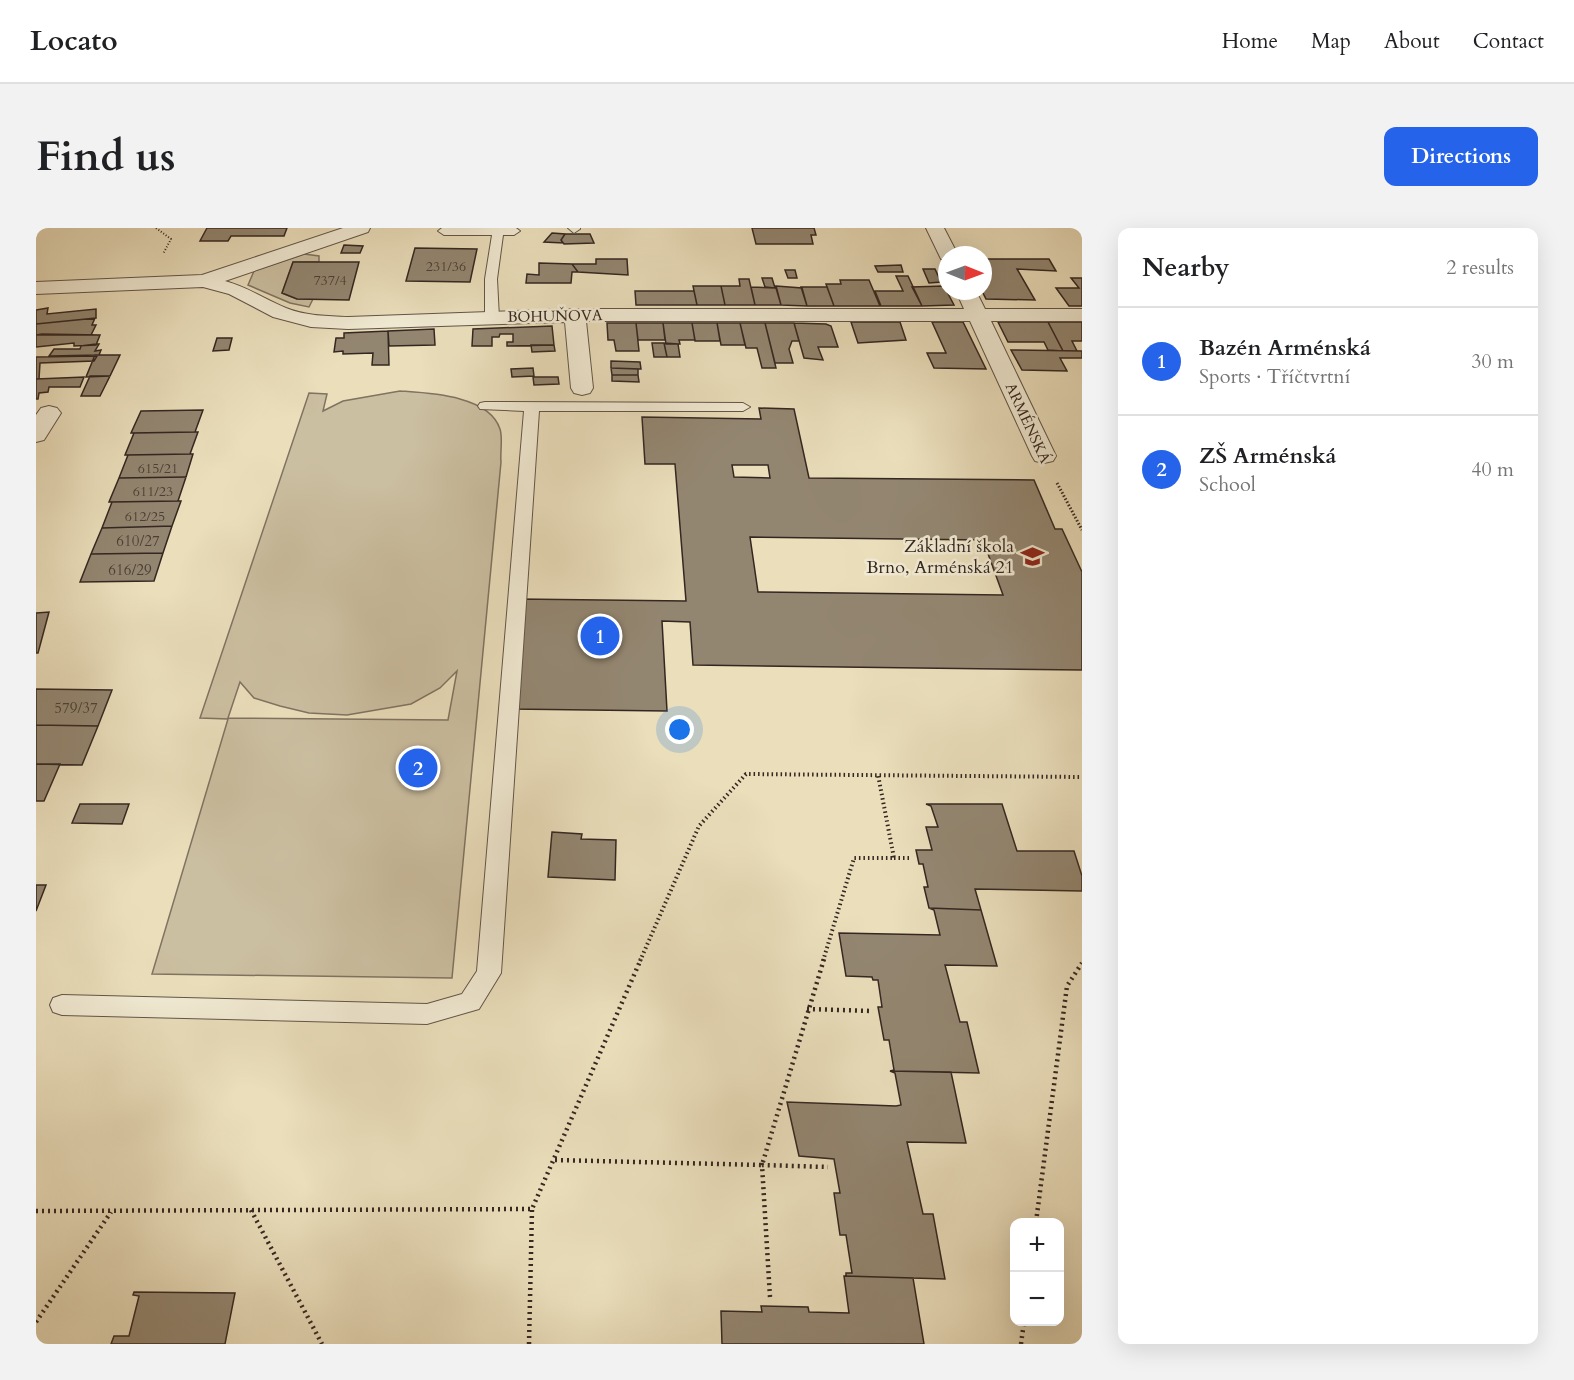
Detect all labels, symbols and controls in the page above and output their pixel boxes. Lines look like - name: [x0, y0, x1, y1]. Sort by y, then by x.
- text: Locato: [30, 22, 118, 60]
- text: Home: [1222, 27, 1278, 56]
- text: Map: [1311, 27, 1351, 56]
- text: About: [1384, 27, 1440, 56]
- text: Contact: [1473, 27, 1544, 56]
- button: Directions: [1384, 127, 1538, 186]
- text: Find us: [36, 128, 176, 185]
- north arrow: [938, 246, 992, 300]
- text: Nearby: [1142, 250, 1230, 285]
- text: 2 results: [1446, 254, 1514, 281]
- house number: 231/36: [426, 257, 466, 276]
- house number: 737/4: [313, 271, 347, 290]
- street label: BOHUŇOVA: [507, 305, 603, 327]
- text: Bazén Arménská: [1199, 333, 1371, 363]
- text: 1: [1156, 348, 1167, 375]
- text: 30 m: [1471, 348, 1514, 375]
- text: Sports · Tříčtvrtní: [1199, 363, 1350, 390]
- street label: ARMÉNSKÁ: [1001, 380, 1055, 467]
- text: ZŠ Arménská: [1199, 441, 1337, 471]
- text: 2: [1156, 456, 1167, 483]
- text: 40 m: [1471, 456, 1514, 483]
- house number: 615/21: [138, 459, 178, 478]
- text: School: [1199, 471, 1256, 498]
- house number: 611/23: [133, 482, 173, 501]
- house number: 612/25: [125, 507, 165, 526]
- house number: 610/27: [116, 531, 160, 551]
- place label: Základní škola Brno, Arménská 21: [866, 534, 1014, 580]
- school or university icon: Základní škola Brno, Arménská 21: [1019, 543, 1045, 569]
- house number: 616/29: [108, 560, 152, 580]
- pin: 1: [580, 614, 620, 658]
- house number: 579/37: [54, 698, 98, 718]
- your location: [665, 715, 694, 744]
- pin: 2: [398, 746, 437, 790]
- map controls: [1010, 1218, 1064, 1326]
- button: +: [1010, 1218, 1064, 1272]
- button: −: [1010, 1272, 1064, 1326]

